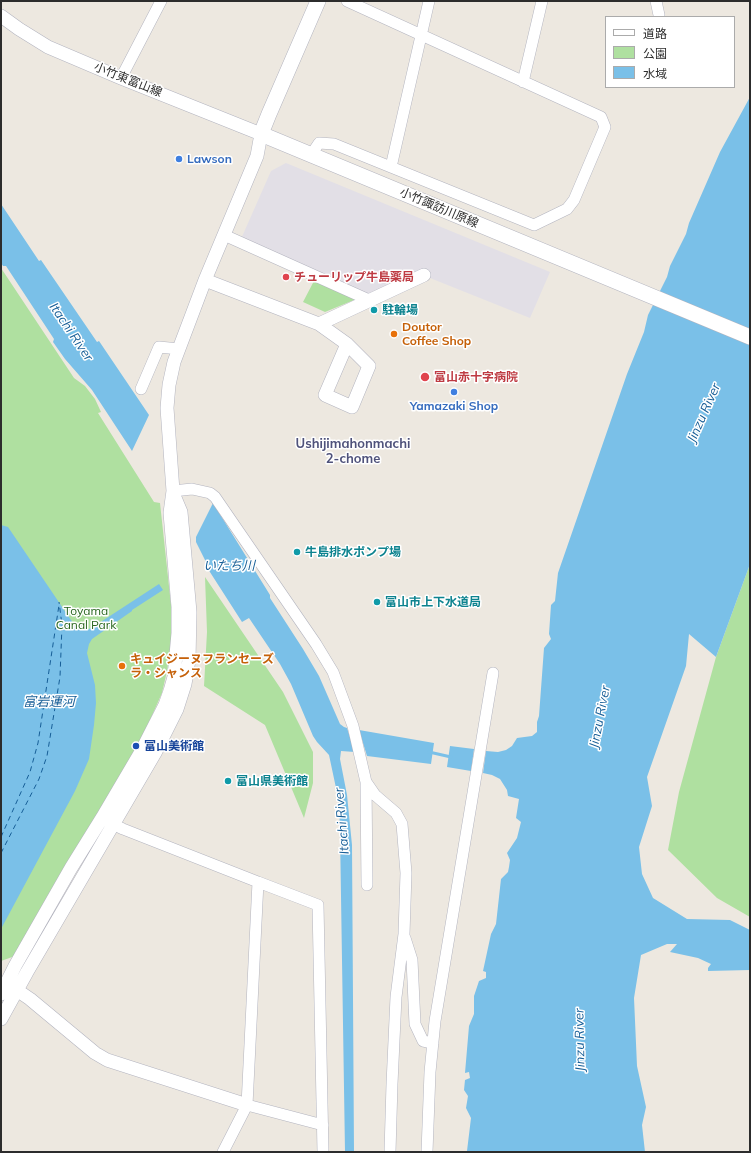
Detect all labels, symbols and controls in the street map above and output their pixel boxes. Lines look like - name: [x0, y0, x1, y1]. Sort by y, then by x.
- legend: [605, 16, 735, 88]
- text: 道路: [643, 26, 667, 41]
- text: 公園: [643, 46, 667, 61]
- street label: 小竹東富山線: [92, 60, 164, 100]
- text: 水域: [643, 66, 667, 81]
- place label: Lawson: [187, 152, 232, 166]
- marker: Lawson: [174, 154, 184, 164]
- street label: 小竹諏訪川原線: [398, 185, 480, 231]
- place label: チューリップ牛島薬局: [294, 270, 414, 284]
- marker: チューリップ牛島薬局: [281, 272, 291, 282]
- water label: Itachi River: [46, 300, 96, 364]
- place label: 駐輪場: [382, 303, 418, 317]
- marker: 駐輪場: [369, 305, 379, 315]
- place label: Doutor Coffee Shop: [402, 320, 471, 348]
- marker: Doutor Coffee Shop: [389, 329, 399, 339]
- place label: 富山赤十字病院: [434, 370, 518, 384]
- marker: 富山赤十字病院: [419, 371, 431, 383]
- water label: Jinzu River: [684, 381, 724, 445]
- marker: Yamazaki Shop: [449, 387, 459, 397]
- place label: Yamazaki Shop: [410, 399, 498, 413]
- district label: Ushijimahonmachi 2-chome: [296, 436, 410, 467]
- place label: 牛島排水ポンプ場: [305, 545, 401, 559]
- marker: 牛島排水ポンプ場: [292, 547, 302, 557]
- water label: いたち川: [203, 558, 255, 574]
- place label: 富山市上下水道局: [385, 595, 481, 609]
- marker: 富山市上下水道局: [372, 597, 382, 607]
- park label: Toyama Canal Park: [56, 604, 116, 632]
- place label: キュイジーヌフランセーズ ラ・シャンス: [130, 652, 274, 680]
- marker: キュイジーヌフランセーズ ラ・シャンス: [117, 661, 127, 671]
- water label: Jinzu River: [586, 684, 614, 750]
- water label: 富岩運河: [23, 694, 75, 710]
- place label: 富山美術館: [144, 739, 204, 753]
- marker: 富山美術館: [131, 741, 141, 751]
- place label: 富山県美術館: [236, 774, 308, 788]
- marker: 富山県美術館: [223, 776, 233, 786]
- water label: Itachi River: [331, 787, 353, 855]
- water label: Jinzu River: [572, 1008, 588, 1072]

